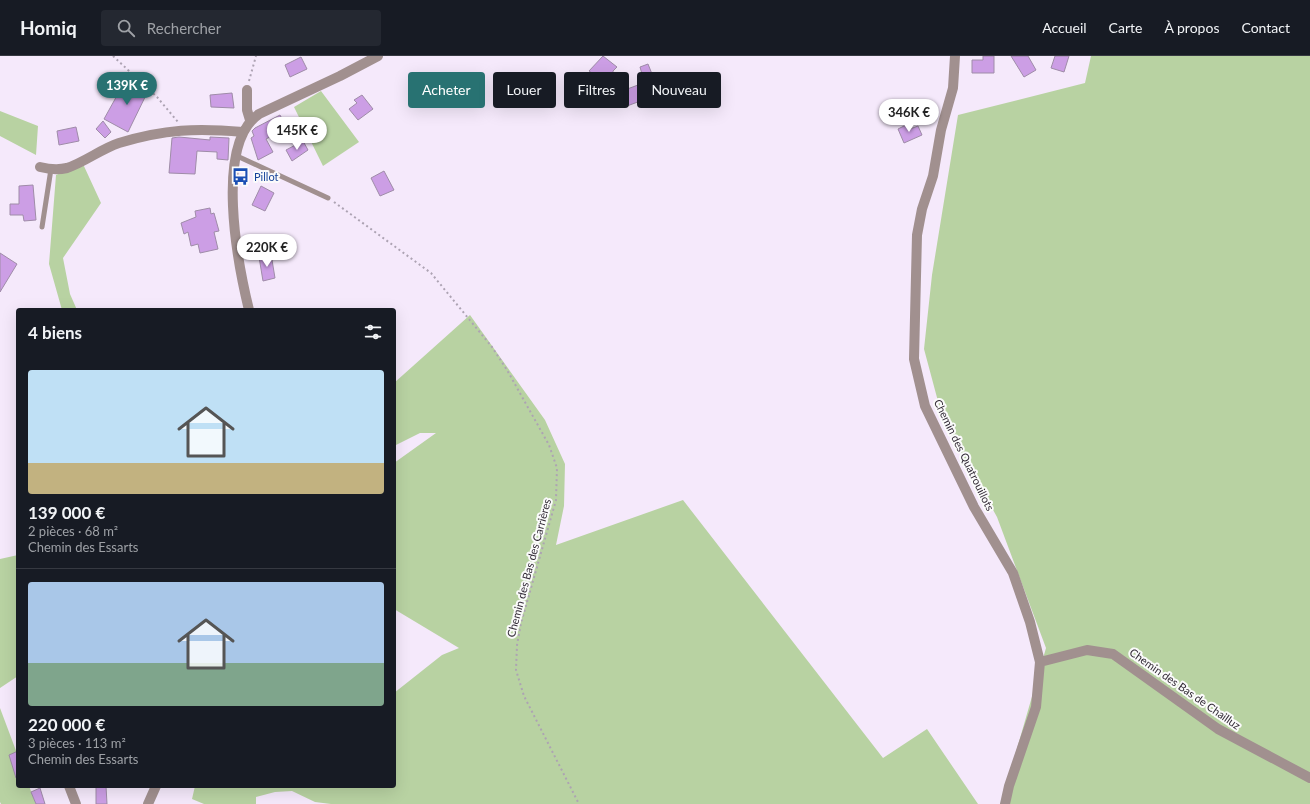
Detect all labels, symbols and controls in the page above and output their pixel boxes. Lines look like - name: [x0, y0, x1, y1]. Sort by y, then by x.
- search box: [101, 10, 381, 46]
- text: Homiq: [20, 16, 77, 39]
- icon: search: [115, 17, 137, 39]
- text: Rechercher: [147, 19, 221, 37]
- text: Accueil: [1042, 19, 1087, 36]
- text: Carte: [1109, 19, 1142, 36]
- text: À propos: [1164, 19, 1219, 36]
- text: Contact: [1241, 19, 1290, 36]
- pin: 139K €: [94, 72, 160, 106]
- chip: Acheter: [408, 72, 485, 108]
- chip: Louer: [493, 72, 556, 108]
- chip: Filtres: [564, 72, 629, 108]
- chip: Nouveau: [637, 72, 721, 108]
- text: 139K €: [106, 77, 148, 93]
- pin: 346K €: [876, 99, 942, 133]
- text: 346K €: [888, 104, 930, 120]
- pin: 145K €: [264, 117, 330, 151]
- text: 145K €: [276, 122, 318, 138]
- bus stop icon: Pillot: [231, 167, 251, 187]
- place label: Pillot: [254, 170, 279, 183]
- pin: 220K €: [234, 234, 300, 268]
- text: 220K €: [246, 239, 288, 255]
- icon: filters: [362, 321, 384, 343]
- text: 4 biens: [28, 322, 82, 343]
- icon: home: [170, 396, 242, 468]
- street label: Chemin des Quatrouillots: [932, 397, 997, 513]
- street label: Chemin des Bas des Carrières: [504, 497, 553, 638]
- text: 139 000 €: [28, 502, 105, 523]
- text: 2 pièces · 68 m²: [28, 523, 118, 539]
- text: Chemin des Essarts: [28, 539, 138, 555]
- icon: home: [170, 608, 242, 680]
- street label: Chemin des Bas de Chailluz: [1127, 645, 1243, 732]
- text: 220 000 €: [28, 714, 105, 735]
- text: 3 pièces · 113 m²: [28, 735, 126, 751]
- text: Chemin des Essarts: [28, 751, 138, 767]

